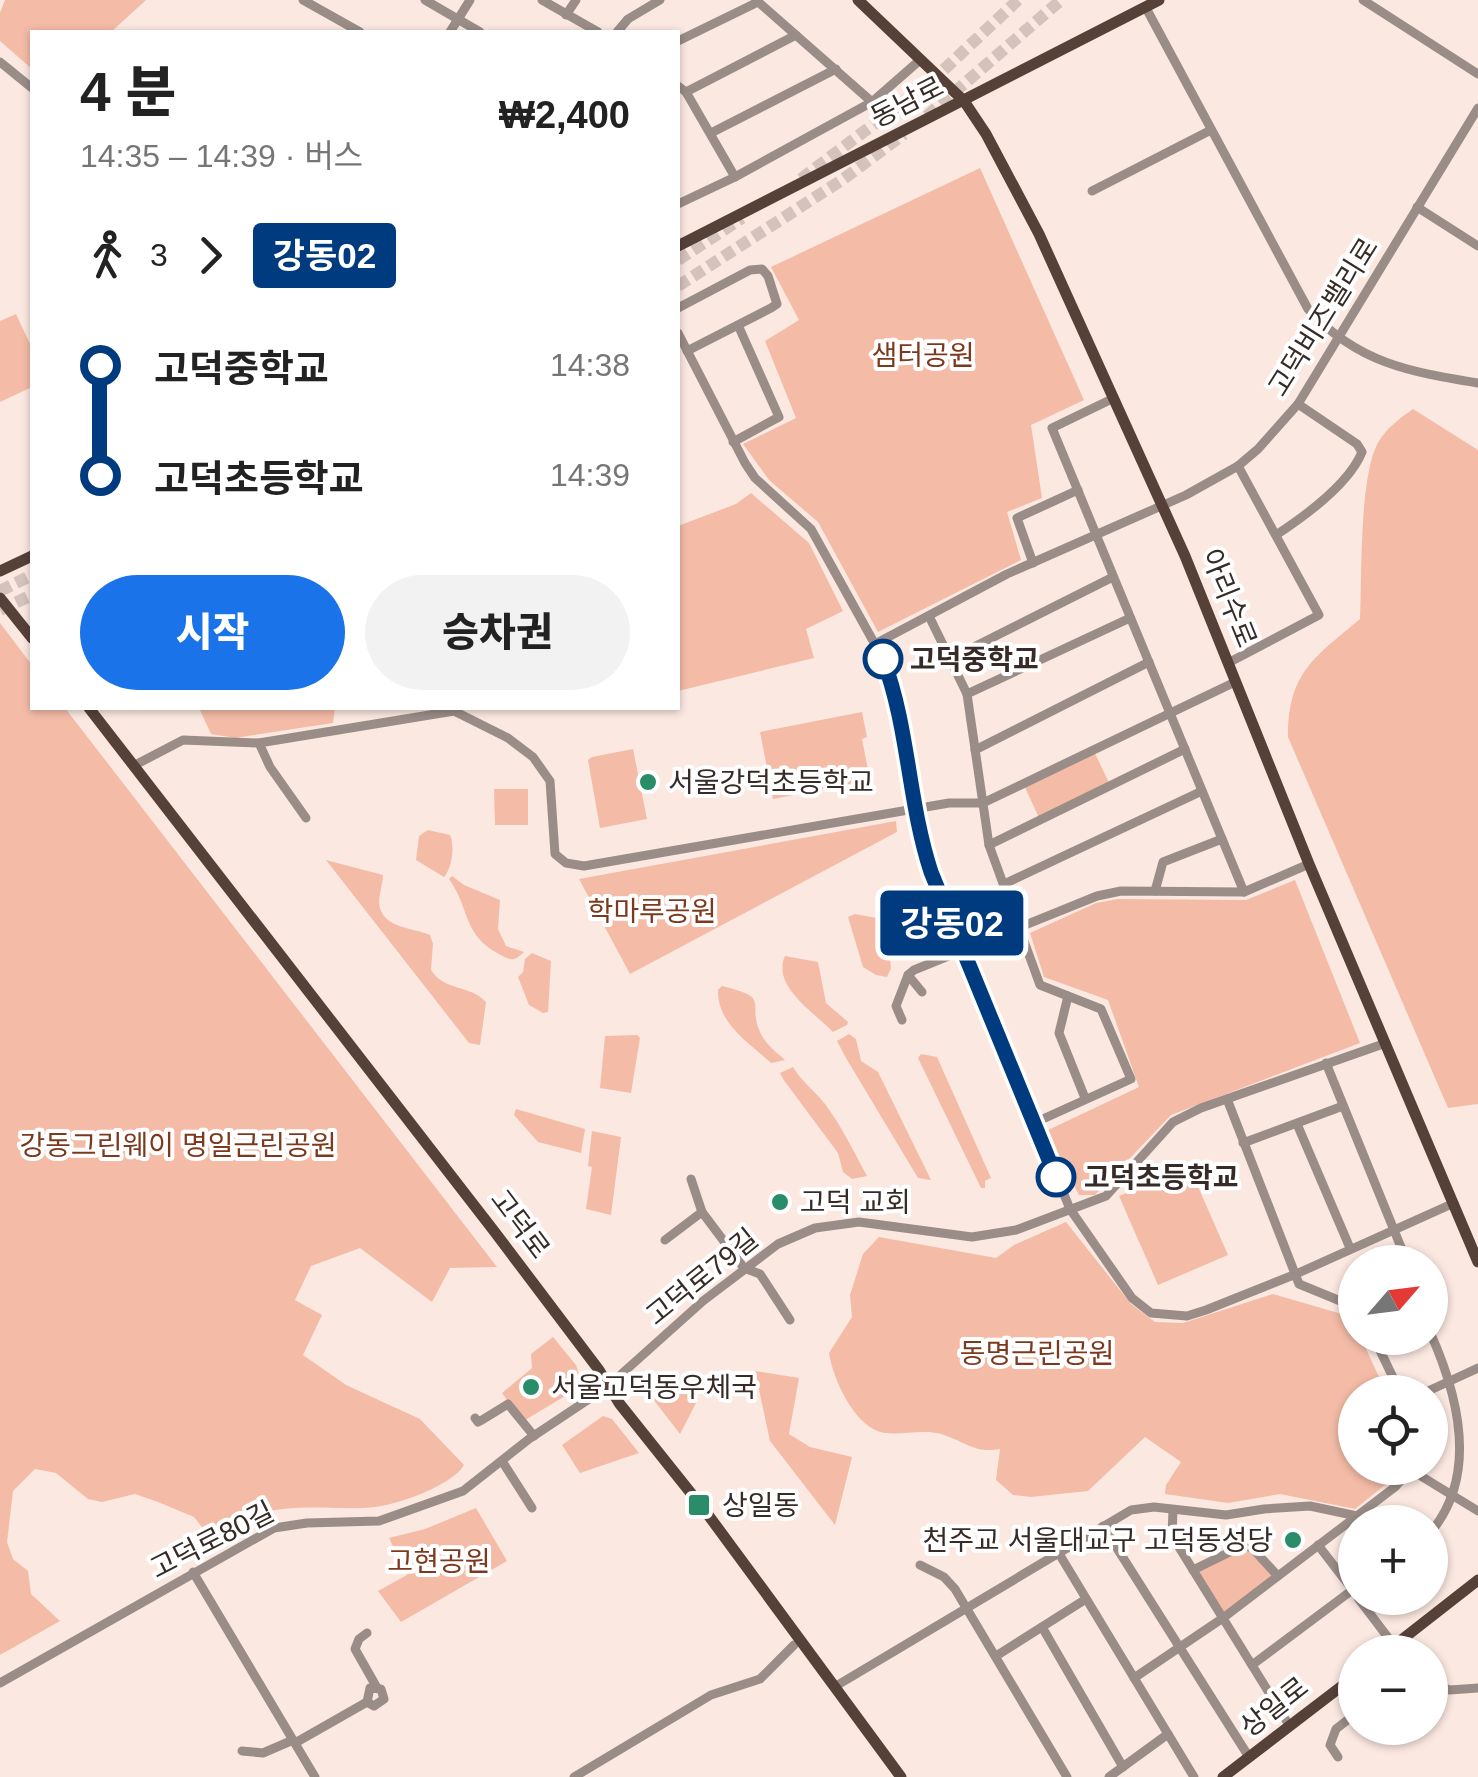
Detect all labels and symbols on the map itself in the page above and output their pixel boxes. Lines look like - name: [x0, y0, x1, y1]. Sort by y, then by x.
- street label: 동남로: [866, 71, 948, 133]
- street label: 고덕비즈밸리로: [1262, 232, 1384, 402]
- park label: 샘터공원: [871, 340, 975, 371]
- street label: 아리수로: [1195, 544, 1263, 652]
- marker: 고덕중학교: [864, 640, 902, 678]
- place label: 고덕중학교: [910, 644, 1039, 675]
- place label: 서울강덕초등학교: [668, 767, 874, 798]
- marker: 서울강덕초등학교: [637, 771, 659, 793]
- line badge: 강동02: [882, 890, 1022, 956]
- park label: 학마루공원: [588, 896, 716, 927]
- park label: 강동그린웨이 명일근린공원: [20, 1130, 336, 1161]
- marker: 고덕초등학교: [1037, 1158, 1075, 1196]
- place label: 고덕초등학교: [1084, 1162, 1239, 1193]
- street label: 고덕로: [484, 1184, 556, 1264]
- place label: 고덕 교회: [800, 1187, 911, 1218]
- marker: 고덕 교회: [769, 1191, 791, 1213]
- street label: 고덕로79길: [640, 1223, 764, 1331]
- north arrow: [1338, 1245, 1448, 1355]
- park label: 동명근린공원: [960, 1338, 1114, 1369]
- place label: 서울고덕동우체국: [551, 1372, 757, 1403]
- marker: 서울고덕동우체국: [520, 1376, 542, 1398]
- place label: 상일동: [722, 1490, 799, 1521]
- marker: 상일동: [686, 1492, 712, 1518]
- street label: 고덕로80길: [145, 1496, 279, 1584]
- place label: 천주교 서울대교구 고덕동성당: [923, 1525, 1273, 1556]
- marker: 천주교 서울대교구 고덕동성당: [1282, 1529, 1304, 1551]
- park label: 고현공원: [387, 1546, 491, 1577]
- street label: 상일로: [1234, 1671, 1314, 1743]

